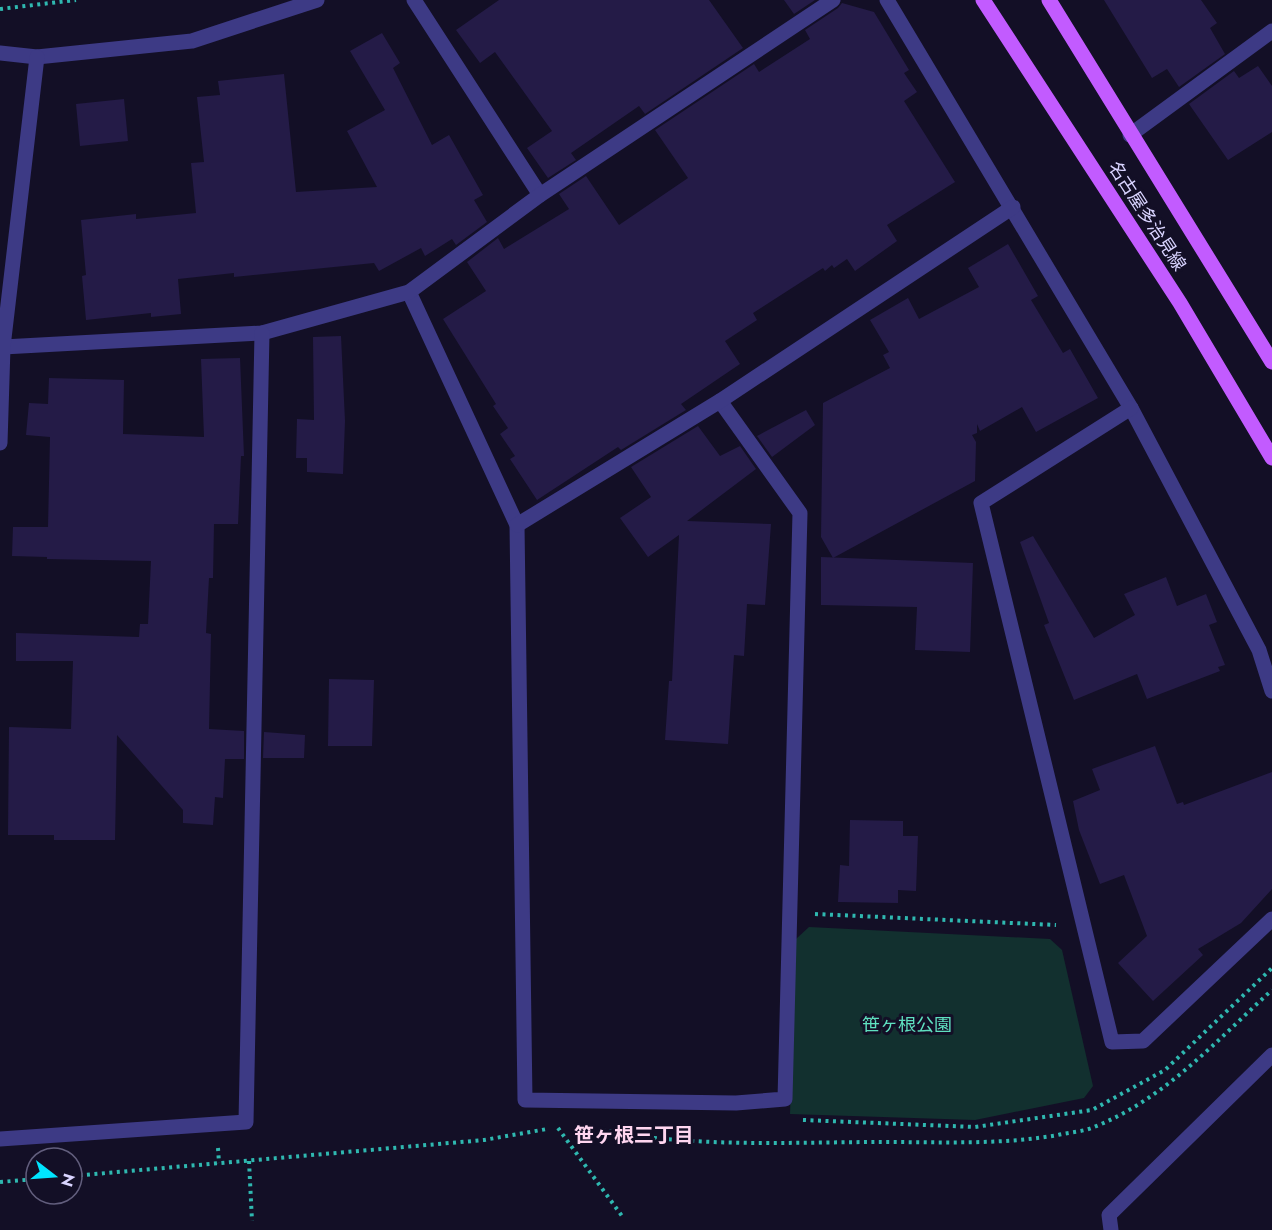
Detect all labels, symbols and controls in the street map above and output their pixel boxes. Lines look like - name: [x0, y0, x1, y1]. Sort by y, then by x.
- street label: 名古屋多治見線: [1102, 156, 1192, 276]
- park label: 笹ヶ根公園: [862, 1012, 952, 1038]
- district label: 笹ヶ根三丁目: [574, 1121, 694, 1150]
- north arrow: [24, 1146, 84, 1206]
- text: N: [55, 1171, 81, 1190]

